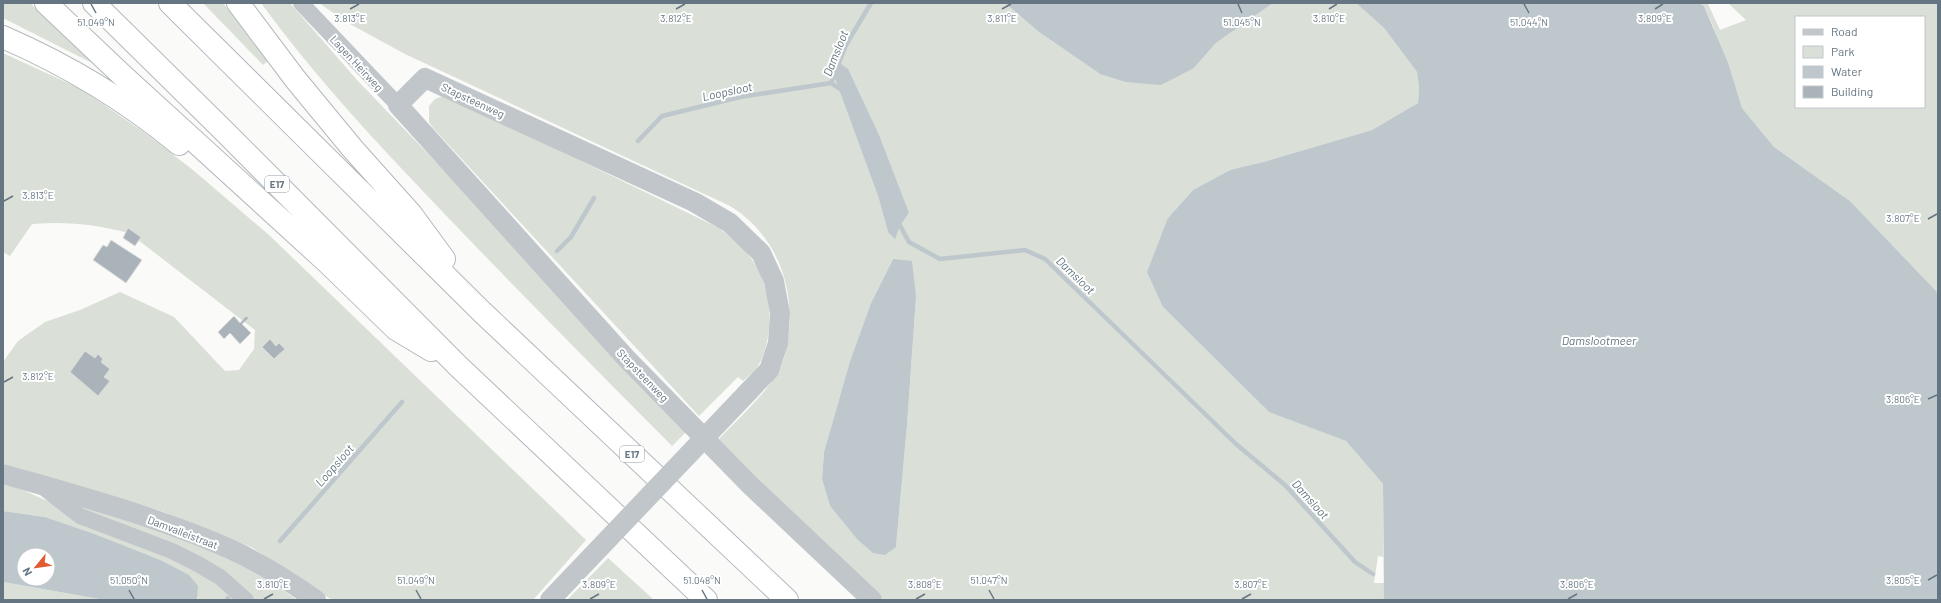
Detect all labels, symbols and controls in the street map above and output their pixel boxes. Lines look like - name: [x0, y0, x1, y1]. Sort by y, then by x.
- text: 3.813°E: [334, 12, 366, 24]
- text: 3.812°E: [660, 12, 692, 24]
- text: 3.811°E: [987, 12, 1017, 24]
- text: 3.810°E: [1313, 12, 1345, 24]
- text: 3.809°E: [1638, 12, 1672, 24]
- text: 51.049°N: [77, 16, 115, 28]
- text: 51.045°N: [1223, 16, 1261, 28]
- text: 51.044°N: [1510, 16, 1548, 28]
- legend: [1795, 16, 1925, 108]
- text: Road: [1831, 24, 1858, 38]
- water label: Damsloot: [819, 27, 851, 78]
- street label: Lagen Heirweg: [328, 32, 386, 94]
- text: Park: [1831, 44, 1855, 58]
- text: Water: [1831, 64, 1863, 78]
- water label: Loopsloot: [701, 79, 754, 103]
- street label: Stapsteenweg: [439, 80, 507, 120]
- text: Building: [1831, 84, 1873, 98]
- road number: E17: [265, 176, 289, 192]
- text: 3.813°E: [22, 189, 54, 201]
- text: 3.807°E: [1886, 212, 1920, 224]
- water label: Damsloot: [1054, 253, 1099, 297]
- water label: Damslootmeer: [1562, 333, 1637, 347]
- street label: Stapsteenweg: [615, 346, 671, 404]
- text: 3.812°E: [22, 370, 54, 382]
- text: 3.806°E: [1886, 393, 1920, 405]
- water label: Loopsloot: [312, 441, 356, 489]
- road number: E17: [620, 446, 644, 462]
- water label: Damsloot: [1290, 476, 1333, 522]
- street label: Damvalleistraat: [146, 513, 220, 551]
- north arrow: [16, 547, 56, 587]
- text: N: [19, 566, 34, 578]
- text: 51.050°N: [110, 574, 148, 586]
- text: 51.049°N: [397, 574, 435, 586]
- text: 51.048°N: [683, 574, 721, 586]
- text: 51.047°N: [971, 574, 1007, 586]
- text: 3.805°E: [1886, 574, 1920, 586]
- text: 3.810°E: [257, 578, 289, 590]
- text: 3.809°E: [582, 578, 616, 590]
- text: 3.808°E: [908, 578, 942, 590]
- text: 3.807°E: [1234, 578, 1268, 590]
- text: 3.806°E: [1560, 578, 1594, 590]

